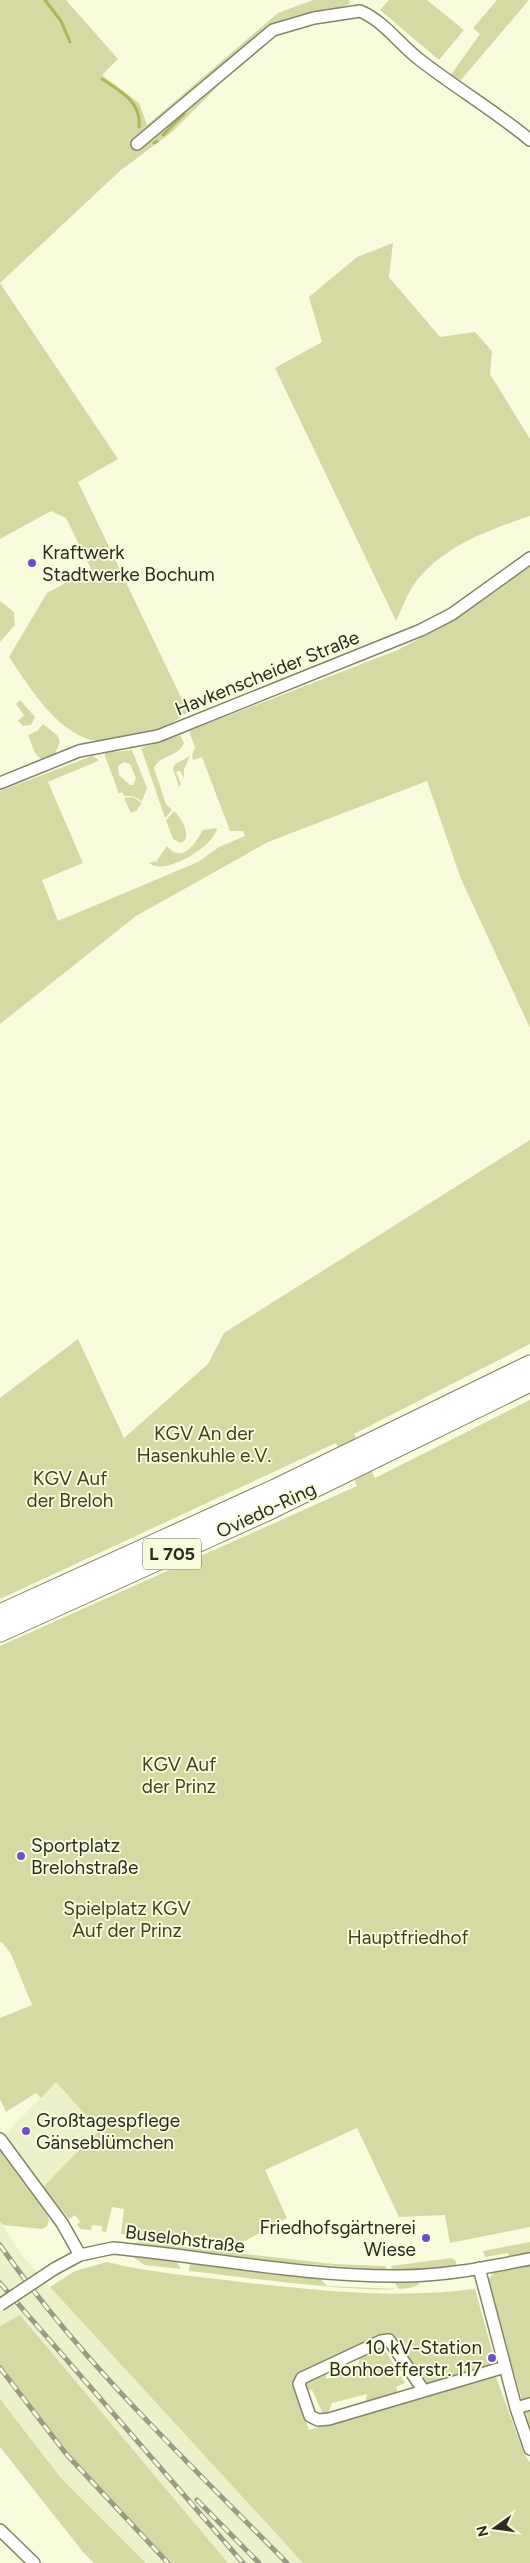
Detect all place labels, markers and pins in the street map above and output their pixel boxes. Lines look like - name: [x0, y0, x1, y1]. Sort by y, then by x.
- place label: Kraftwerk Stadtwerke Bochum: [42, 541, 215, 586]
- marker: Kraftwerk Stadtwerke Bochum: [26, 557, 38, 569]
- place label: Sportplatz Brelohstraße: [31, 1834, 138, 1879]
- marker: Sportplatz Brelohstraße: [15, 1850, 27, 1862]
- place label: Großtagespflege Gänseblümchen: [36, 2109, 180, 2154]
- marker: Großtagespflege Gänseblümchen: [20, 2125, 32, 2137]
- place label: Friedhofsgärtnerei Wiese: [259, 2216, 416, 2261]
- marker: Friedhofsgärtnerei Wiese: [420, 2232, 432, 2244]
- place label: 10 kV-Station Bonhoefferstr. 117: [329, 2336, 482, 2381]
- marker: 10 kV-Station Bonhoefferstr. 117: [486, 2352, 498, 2364]

